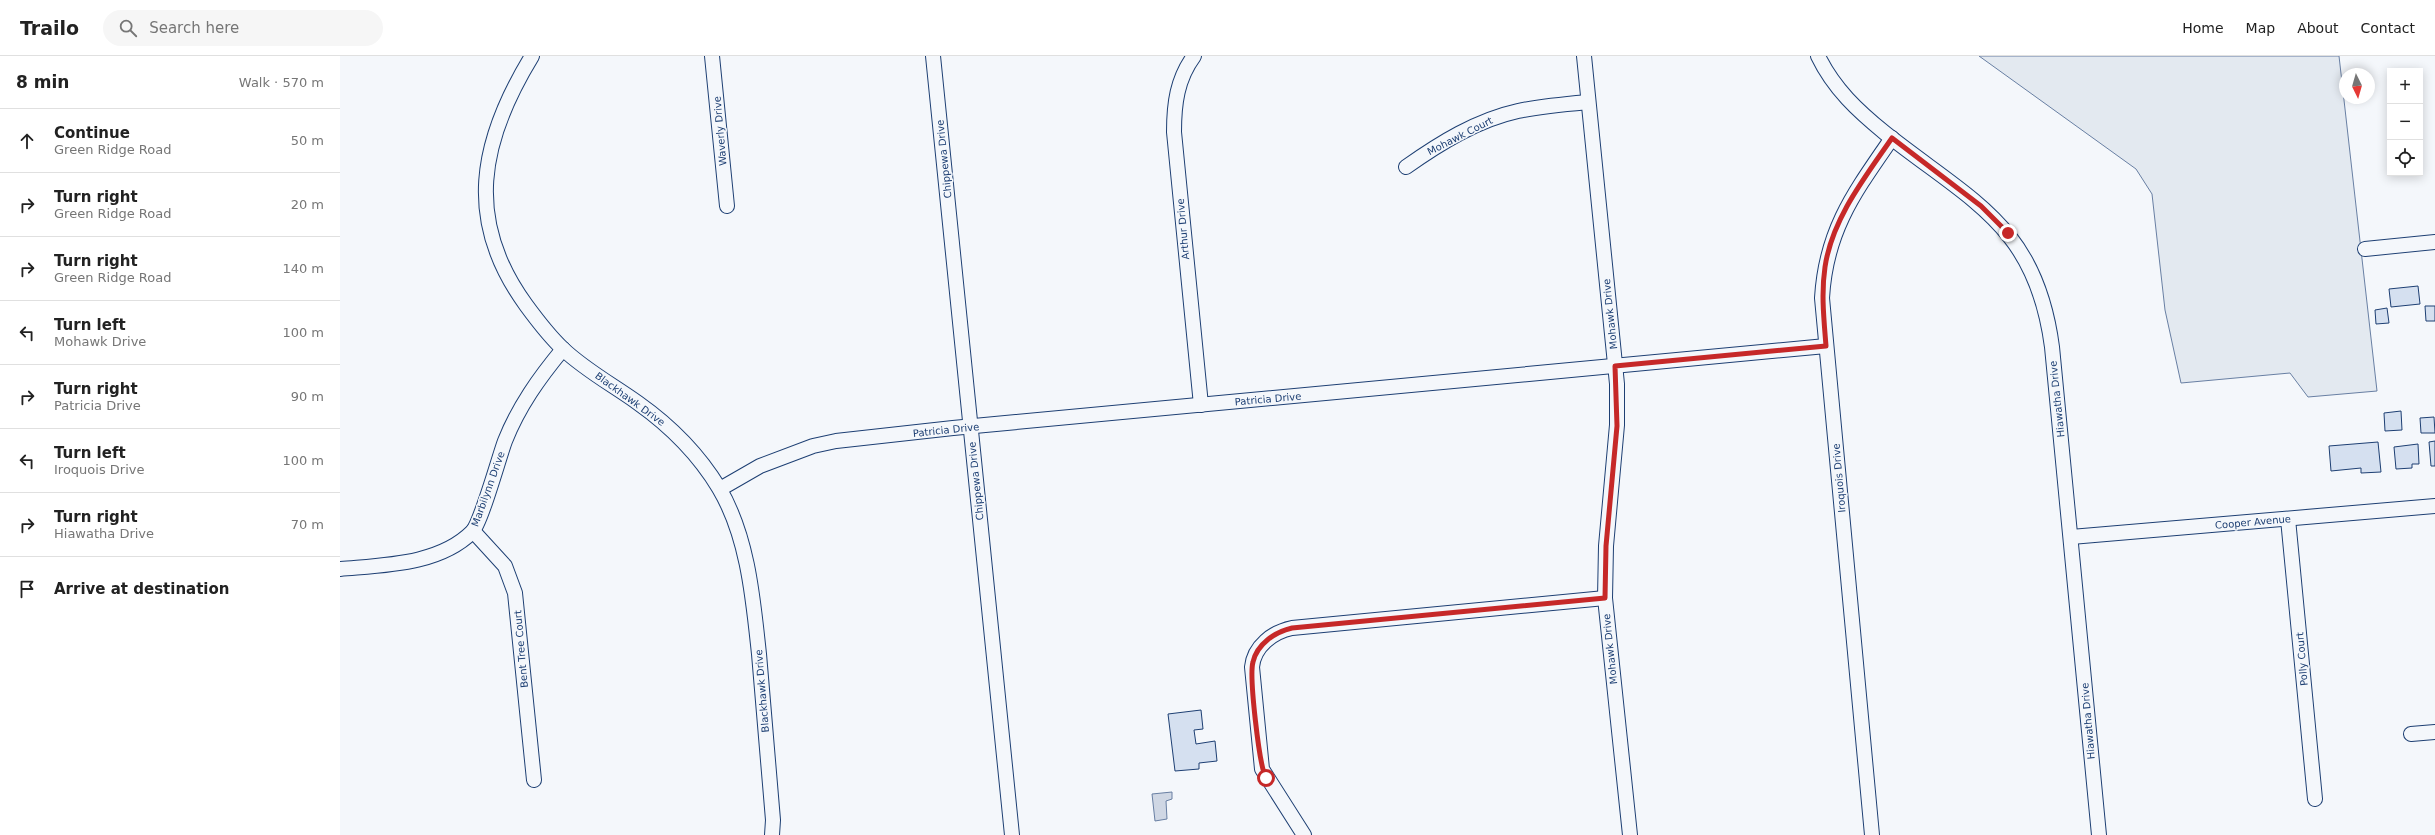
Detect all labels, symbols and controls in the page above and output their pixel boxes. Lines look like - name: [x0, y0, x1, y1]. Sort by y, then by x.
- search box: [103, 10, 383, 46]
- text: Trailo: [20, 17, 79, 39]
- icon: search: [117, 17, 139, 39]
- text: Search here: [149, 19, 239, 37]
- text: Home: [2182, 20, 2224, 36]
- text: Map: [2246, 20, 2275, 36]
- text: About: [2297, 20, 2339, 36]
- text: Contact: [2361, 20, 2415, 36]
- north arrow: [2339, 68, 2375, 104]
- map controls: [2387, 68, 2423, 176]
- button: +: [2387, 68, 2423, 104]
- text: 8 min: [16, 72, 69, 92]
- text: Walk · 570 m: [239, 75, 324, 90]
- street label: Waverly Drive: [711, 96, 729, 166]
- button: −: [2387, 104, 2423, 140]
- street label: Mohawk Court: [1425, 115, 1495, 157]
- street label: Chippewa Drive: [934, 119, 954, 199]
- text: Continue: [54, 124, 130, 142]
- icon: ahead: [16, 130, 38, 152]
- text: 50 m: [291, 133, 324, 148]
- button: locate: [2387, 140, 2423, 176]
- text: Green Ridge Road: [54, 142, 171, 157]
- text: Turn right: [54, 188, 138, 206]
- icon: right: [16, 194, 38, 216]
- text: 20 m: [291, 197, 324, 212]
- street label: Arthur Drive: [1175, 198, 1191, 260]
- text: Green Ridge Road: [54, 206, 171, 221]
- route end: [1999, 224, 2017, 242]
- text: Turn right: [54, 252, 138, 270]
- icon: right: [16, 258, 38, 280]
- text: 140 m: [282, 261, 324, 276]
- text: Green Ridge Road: [54, 270, 171, 285]
- street label: Mohawk Drive: [1601, 278, 1619, 350]
- text: Turn left: [54, 316, 126, 334]
- icon: left: [16, 322, 38, 344]
- text: 100 m: [282, 325, 324, 340]
- text: Mohawk Drive: [54, 334, 146, 349]
- street label: Hiawatha Drive: [2048, 360, 2066, 438]
- street label: Blackhawk Drive: [593, 370, 667, 428]
- text: Turn right: [54, 380, 138, 398]
- icon: right: [16, 386, 38, 408]
- text: 90 m: [291, 389, 324, 404]
- street label: Patricia Drive: [1234, 391, 1302, 407]
- text: Patricia Drive: [54, 398, 141, 413]
- street label: Patricia Drive: [912, 421, 980, 439]
- street label: Chippewa Drive: [966, 441, 986, 521]
- street label: Iroquois Drive: [1830, 443, 1848, 513]
- text: Turn left: [54, 444, 126, 462]
- icon: left: [16, 450, 38, 472]
- street label: Marbilynn Drive: [469, 450, 507, 528]
- text: 100 m: [282, 453, 324, 468]
- text: Iroquois Drive: [54, 462, 144, 477]
- text: Turn right: [54, 508, 138, 526]
- street label: Cooper Avenue: [2215, 513, 2291, 531]
- icon: right: [16, 514, 38, 536]
- text: 70 m: [291, 517, 324, 532]
- text: Hiawatha Drive: [54, 526, 154, 541]
- icon: arrive: [16, 578, 38, 600]
- text: Arrive at destination: [54, 580, 229, 598]
- street label: Bent Tree Court: [512, 610, 530, 688]
- street label: Mohawk Drive: [1601, 613, 1619, 685]
- street label: Polly Court: [2294, 632, 2310, 686]
- street label: Blackhawk Drive: [753, 649, 771, 733]
- street label: Hiawatha Drive: [2079, 682, 2097, 760]
- route start: [1257, 769, 1275, 787]

